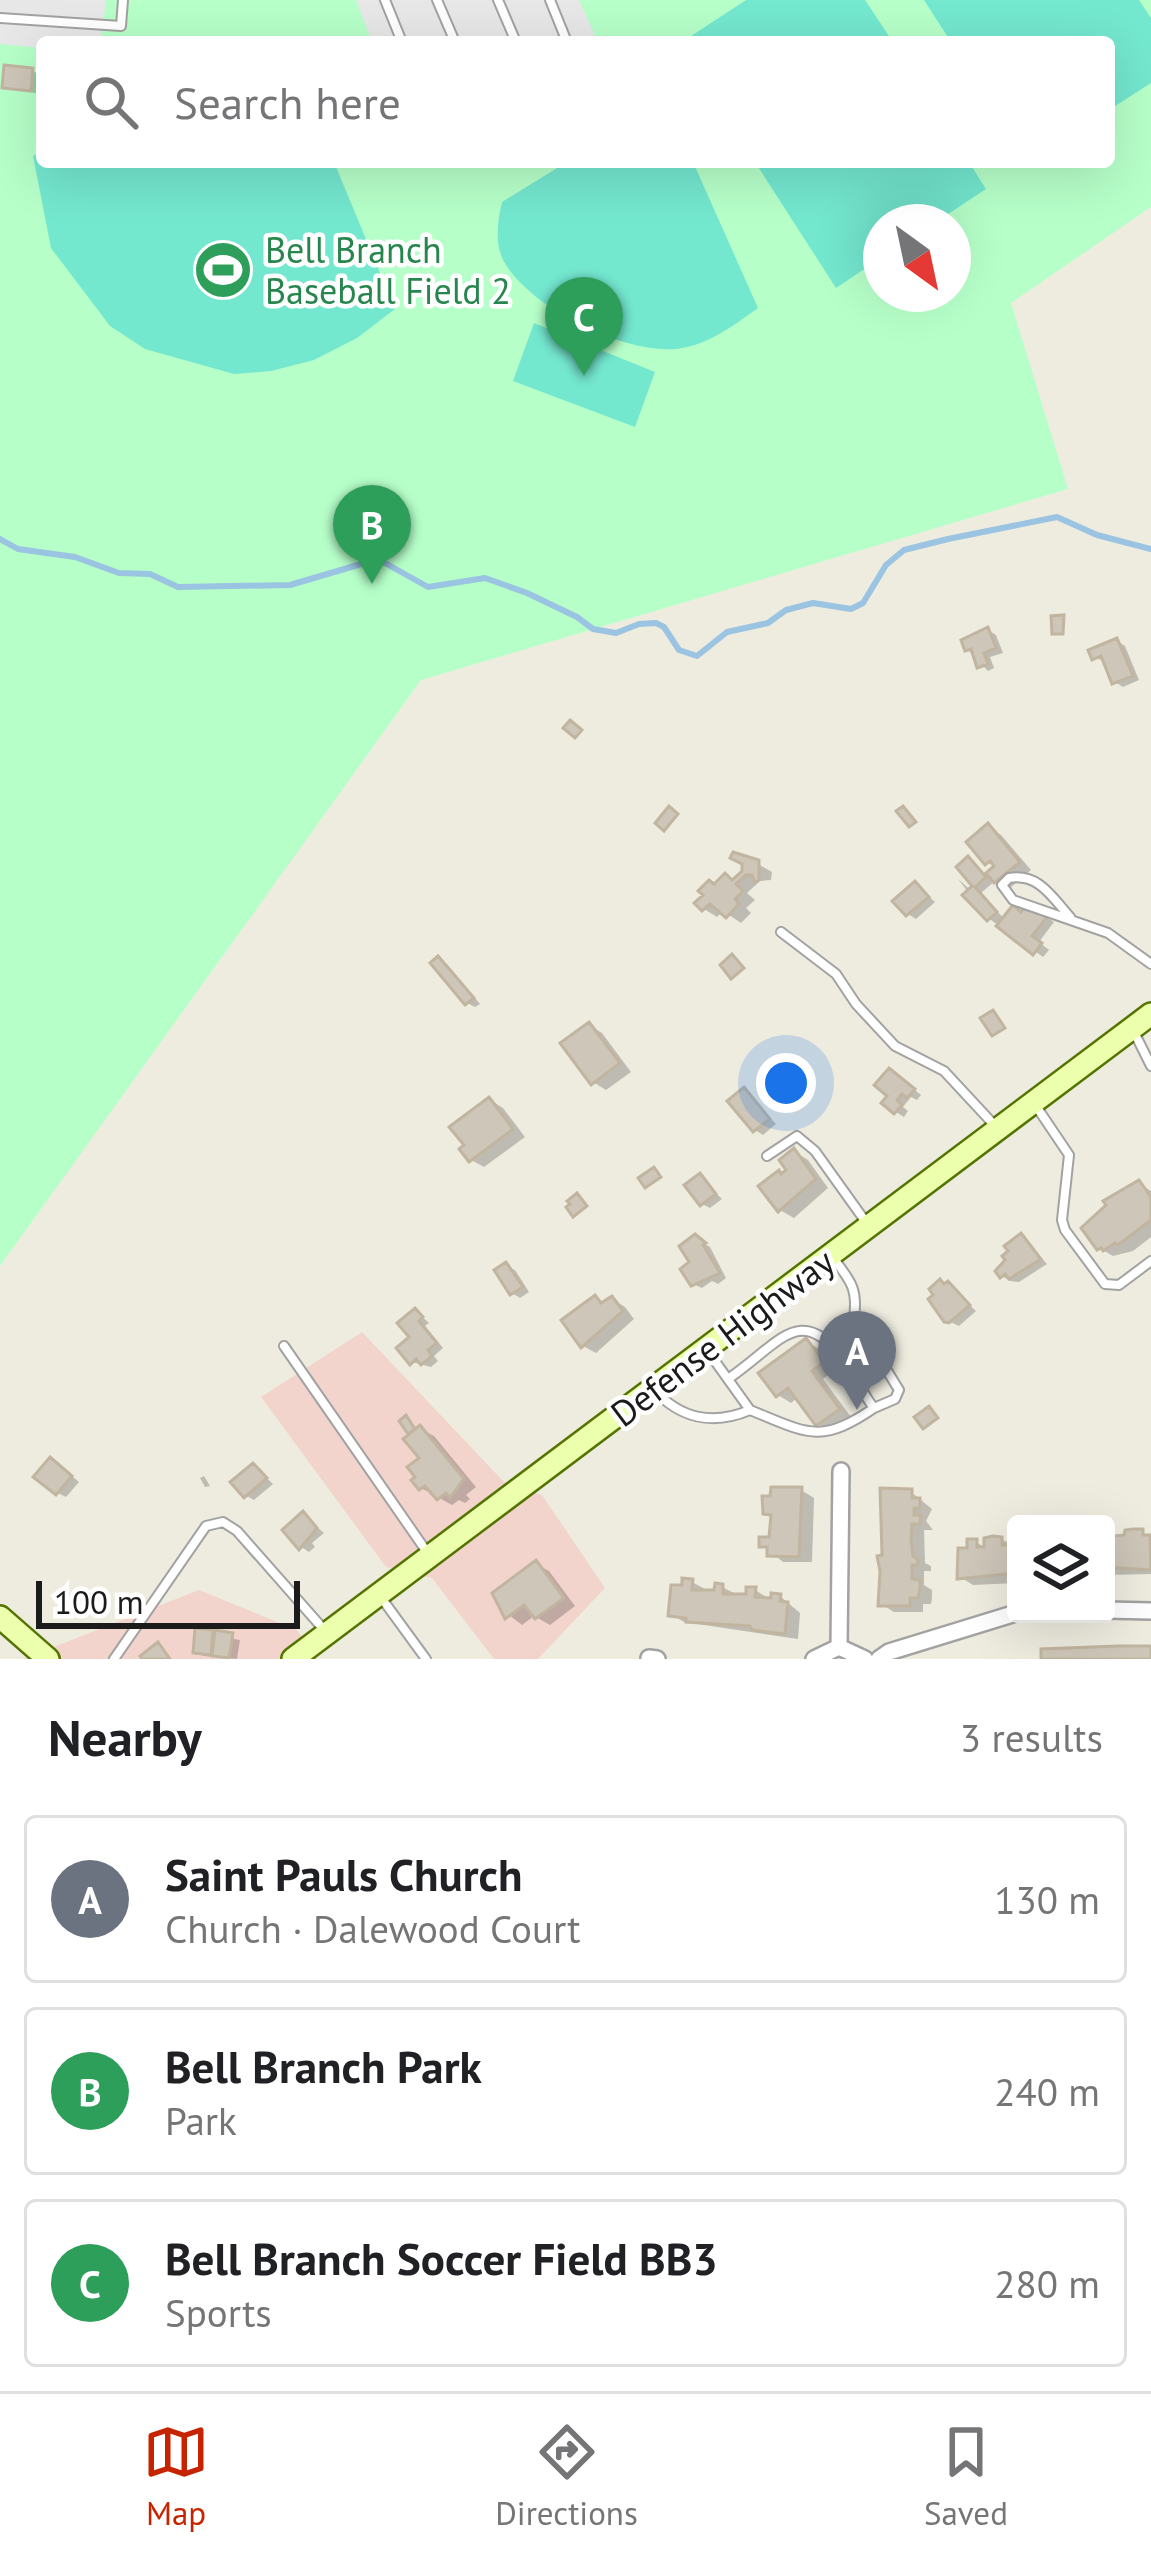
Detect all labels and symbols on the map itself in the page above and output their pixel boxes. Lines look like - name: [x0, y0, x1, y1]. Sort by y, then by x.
- north arrow: [863, 204, 971, 312]
- place label: Bell Branch Baseball Field 2: [265, 226, 511, 314]
- sports icon: Bell Branch Baseball Field 2: [192, 239, 254, 301]
- pin: C: [545, 277, 623, 376]
- pin: B: [333, 485, 411, 584]
- your location: [756, 1053, 816, 1113]
- street label: Defense Highway: [601, 1237, 843, 1436]
- pin: A: [818, 1311, 896, 1410]
- scale bar: [36, 1575, 300, 1628]

